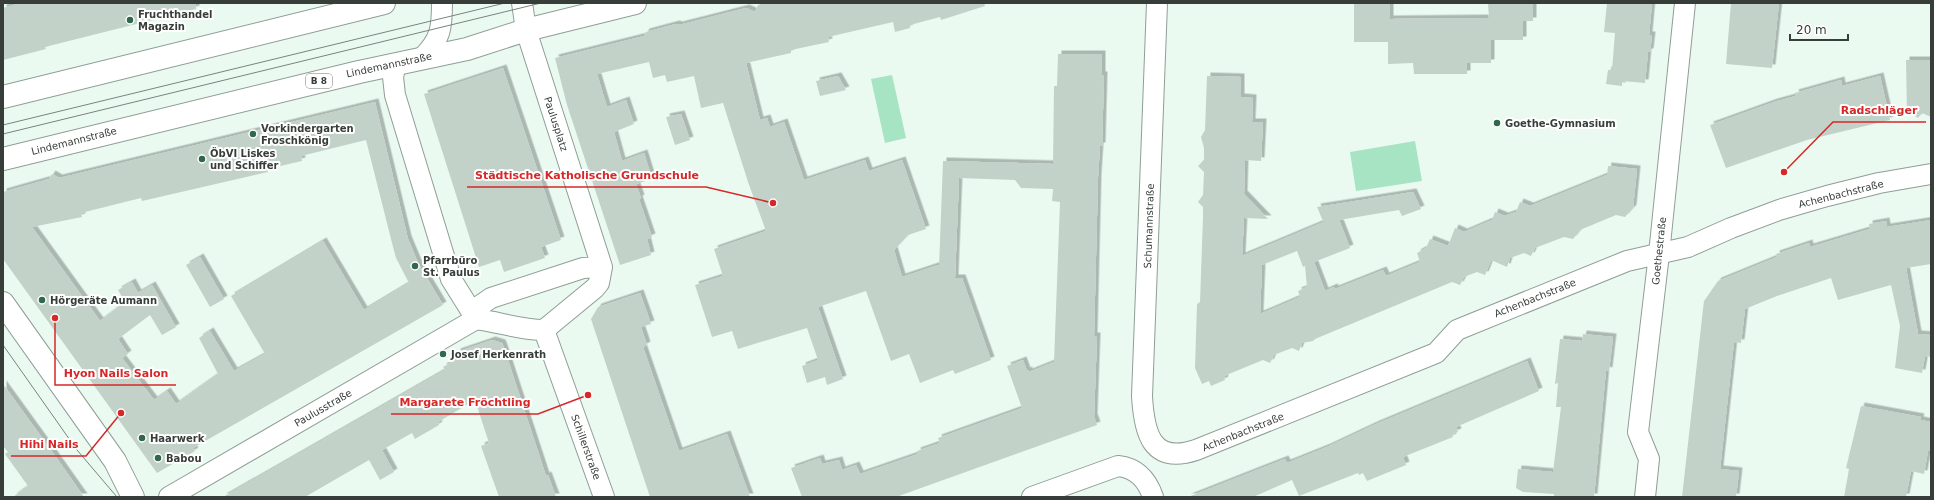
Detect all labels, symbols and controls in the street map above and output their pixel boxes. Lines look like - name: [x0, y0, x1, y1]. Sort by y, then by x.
- place label: Fruchthandel Magazin: [138, 9, 212, 32]
- marker: Fruchthandel Magazin: [125, 15, 135, 25]
- scale bar: [1790, 16, 1848, 42]
- text: 20 m: [1796, 23, 1827, 37]
- street label: Lindemannstraße: [345, 51, 433, 79]
- road number: B 8: [306, 74, 332, 88]
- street label: Paulusplatz: [542, 95, 570, 153]
- callout: Radschläger: [1833, 99, 1926, 122]
- text: Radschläger: [1841, 104, 1918, 117]
- marker: Goethe-Gymnasium: [1492, 118, 1502, 128]
- place label: Goethe-Gymnasium: [1505, 118, 1616, 129]
- place label: Vorkindergarten Froschkönig: [261, 123, 354, 146]
- street label: Lindemannstraße: [30, 125, 118, 157]
- marker: Vorkindergarten Froschkönig: [248, 129, 258, 139]
- place label: ÖbVI Liskes und Schiffer: [210, 146, 278, 171]
- marker: ÖbVI Liskes und Schiffer: [197, 154, 207, 164]
- callout: Städtische Katholische Grundschule: [467, 164, 706, 187]
- text: Städtische Katholische Grundschule: [475, 169, 699, 182]
- street label: Achenbachstraße: [1797, 178, 1885, 210]
- street label: Schumannstraße: [1142, 183, 1156, 269]
- street label: Goethestraße: [1650, 216, 1668, 286]
- place label: Pfarrbüro St. Paulus: [423, 255, 480, 278]
- marker: Pfarrbüro St. Paulus: [410, 261, 420, 271]
- street label: Achenbachstraße: [1493, 277, 1577, 319]
- marker: Hörgeräte Aumann: [37, 295, 47, 305]
- place label: Hörgeräte Aumann: [50, 295, 157, 306]
- marker: Josef Herkenrath: [438, 349, 448, 359]
- place label: Josef Herkenrath: [450, 349, 546, 360]
- callout: Hyon Nails Salon: [55, 362, 176, 385]
- text: Hyon Nails Salon: [64, 367, 168, 380]
- street label: Paulusstraße: [292, 387, 354, 429]
- callout: Margarete Fröchtling: [391, 391, 538, 414]
- text: Margarete Fröchtling: [399, 396, 531, 409]
- street label: Achenbachstraße: [1201, 411, 1285, 453]
- street label: Schillerstraße: [569, 413, 603, 481]
- callout: Hihi Nails: [11, 433, 86, 456]
- marker: Haarwerk: [137, 433, 147, 443]
- place label: Haarwerk: [150, 433, 205, 444]
- text: Hihi Nails: [19, 438, 79, 451]
- marker: Babou: [153, 453, 163, 463]
- place label: Babou: [166, 453, 202, 464]

